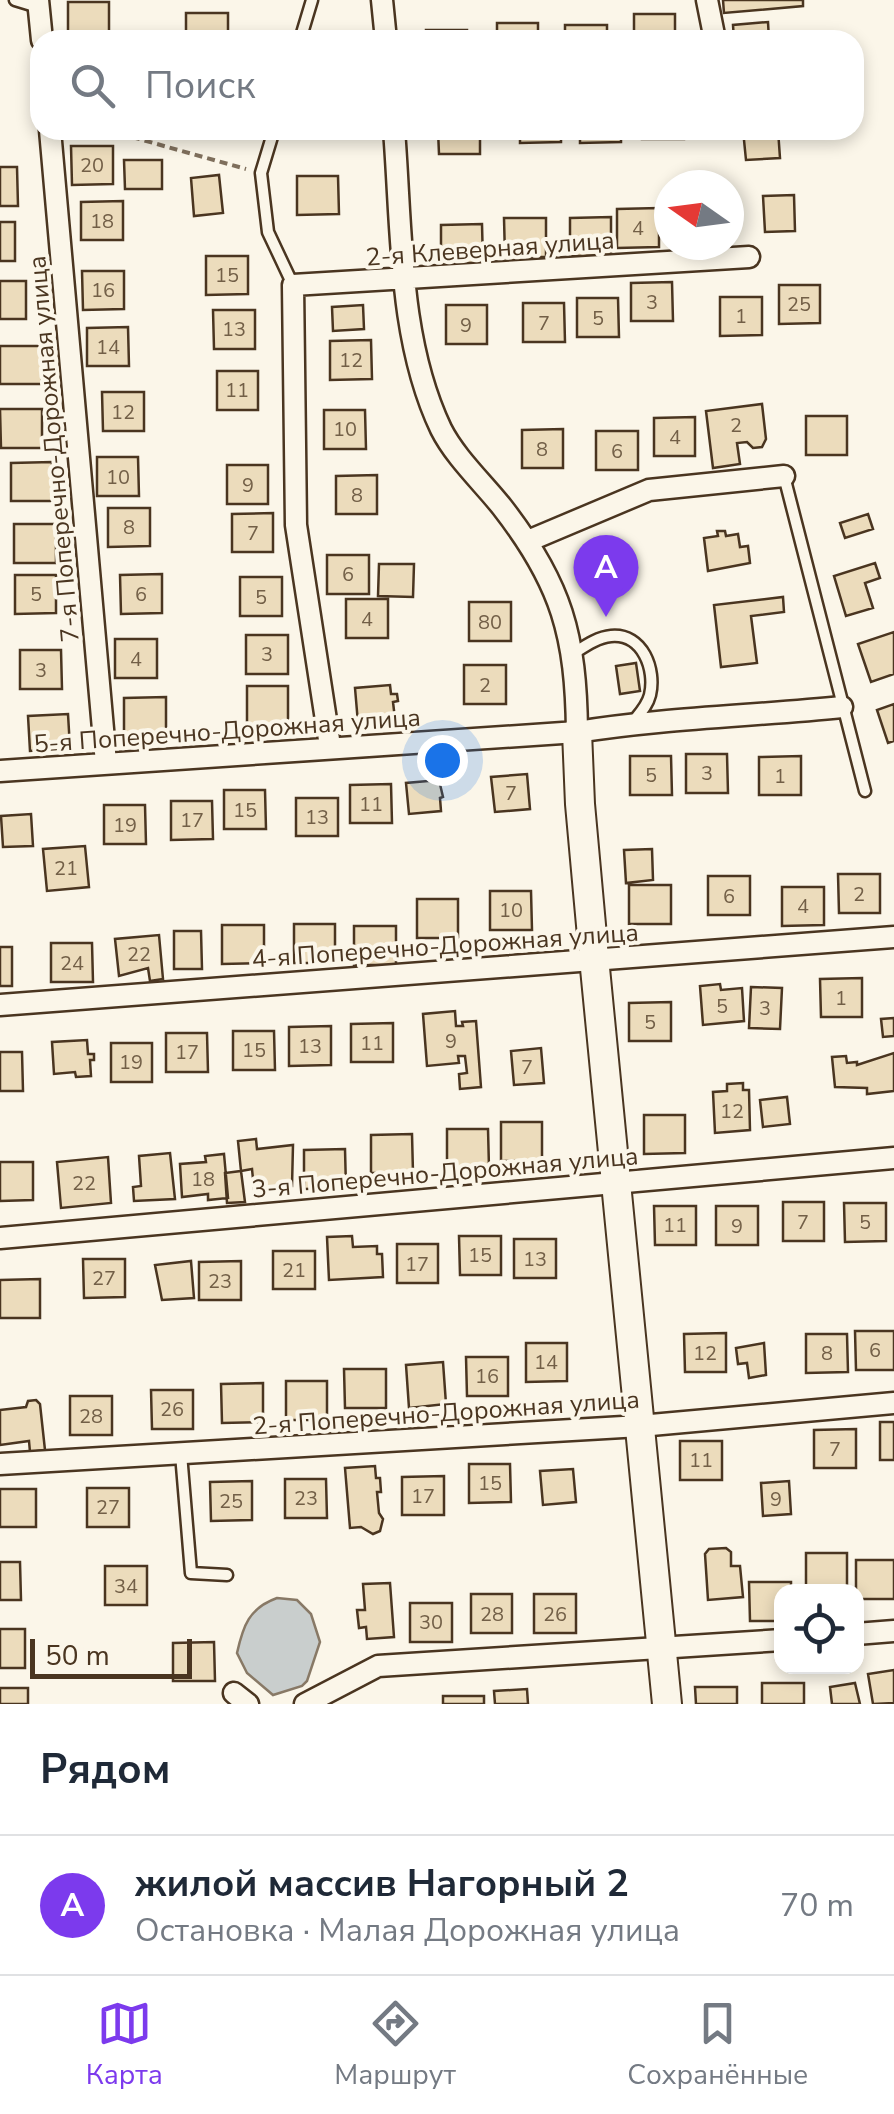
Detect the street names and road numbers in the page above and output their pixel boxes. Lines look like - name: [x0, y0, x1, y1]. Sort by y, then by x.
- street label: 2-я Клеверная улица: [365, 223, 616, 275]
- street label: 7-я Поперечно-Дорожная улица: [20, 254, 88, 644]
- street label: 5-я Поперечно-Дорожная улица: [32, 701, 422, 761]
- street label: 4-я Поперечно-Дорожная улица: [250, 916, 640, 976]
- street label: 3-я Поперечно-Дорожная улица: [250, 1139, 640, 1207]
- street label: 2-я Поперечно-Дорожная улица: [251, 1383, 641, 1443]

